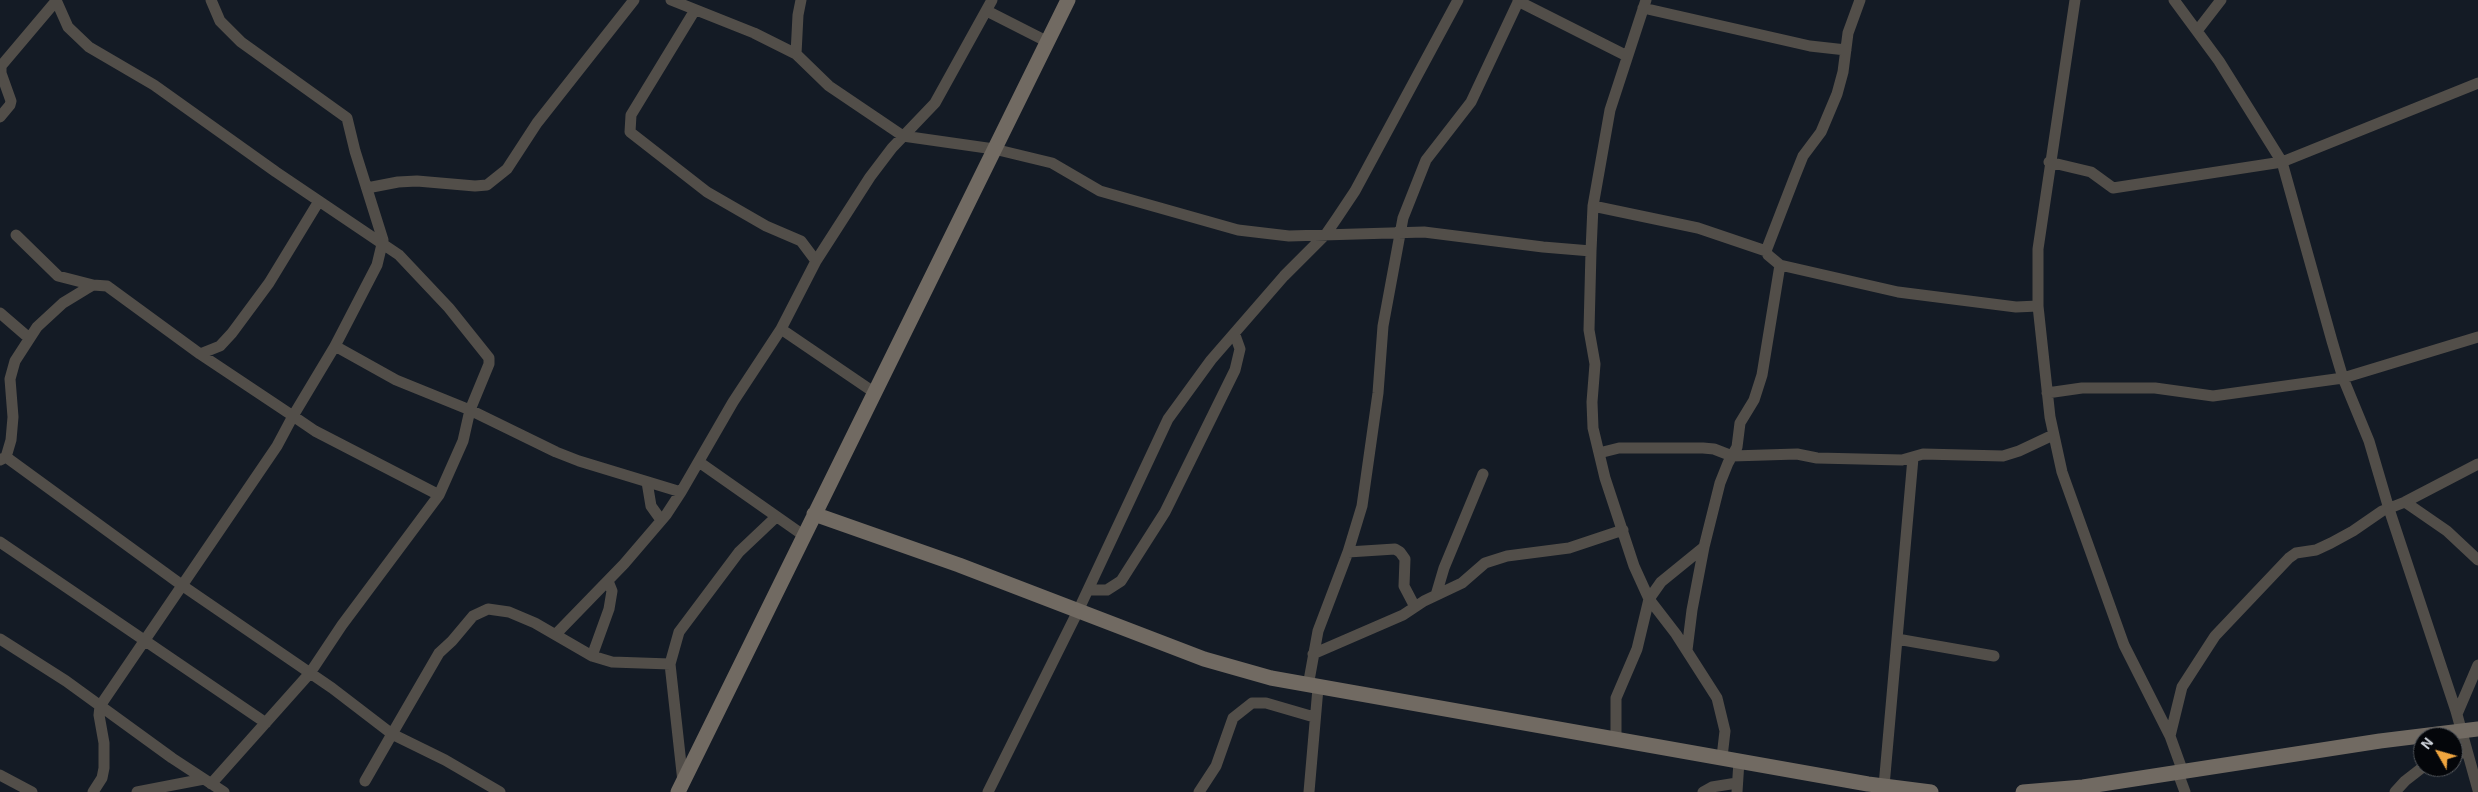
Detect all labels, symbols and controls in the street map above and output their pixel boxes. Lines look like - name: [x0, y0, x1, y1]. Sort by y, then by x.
- north arrow: [2413, 727, 2463, 777]
- text: N: [2417, 734, 2436, 752]

